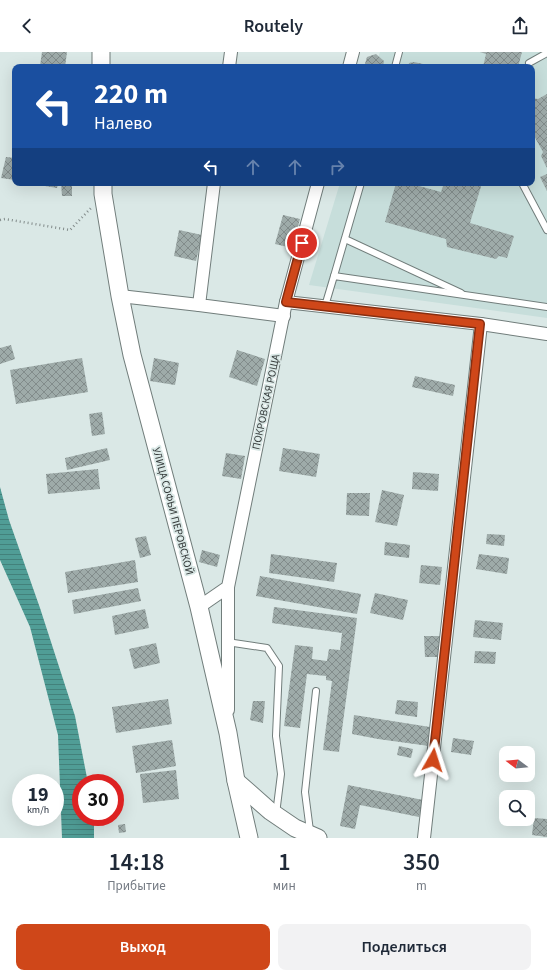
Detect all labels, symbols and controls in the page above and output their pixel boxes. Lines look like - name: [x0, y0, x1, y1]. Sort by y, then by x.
- text: Routely: [244, 14, 303, 39]
- icon: back: [16, 15, 38, 37]
- icon: share: [509, 15, 531, 37]
- text: 220 m: [94, 74, 168, 114]
- icon: left: [28, 80, 80, 132]
- text: Налево: [94, 111, 152, 136]
- icon: left: [200, 156, 222, 178]
- icon: ahead: [242, 156, 264, 178]
- icon: ahead: [284, 156, 306, 178]
- icon: right: [326, 156, 348, 178]
- pin: [285, 226, 319, 260]
- icon: arrive: [291, 232, 313, 254]
- street label: ПОКРОВСКАЯ РОЩА: [249, 353, 283, 451]
- street label: УЛИЦА СОФЬИ ПЕРОВСКОЙ: [149, 446, 197, 576]
- position arrow: [412, 739, 454, 781]
- north arrow: [499, 746, 535, 782]
- map controls: [499, 746, 535, 826]
- speed limit sign: 30: [72, 774, 124, 826]
- text: 19: [27, 781, 49, 809]
- button: search: [499, 790, 535, 826]
- text: km/h: [27, 803, 49, 817]
- text: 14:18: [108, 845, 164, 880]
- text: 1: [278, 845, 290, 880]
- text: 350: [403, 845, 440, 880]
- text: Прибытие: [107, 877, 166, 895]
- text: мин: [273, 877, 296, 895]
- text: m: [416, 877, 427, 895]
- button: Выход: [16, 924, 270, 970]
- button: Поделиться: [278, 924, 531, 970]

